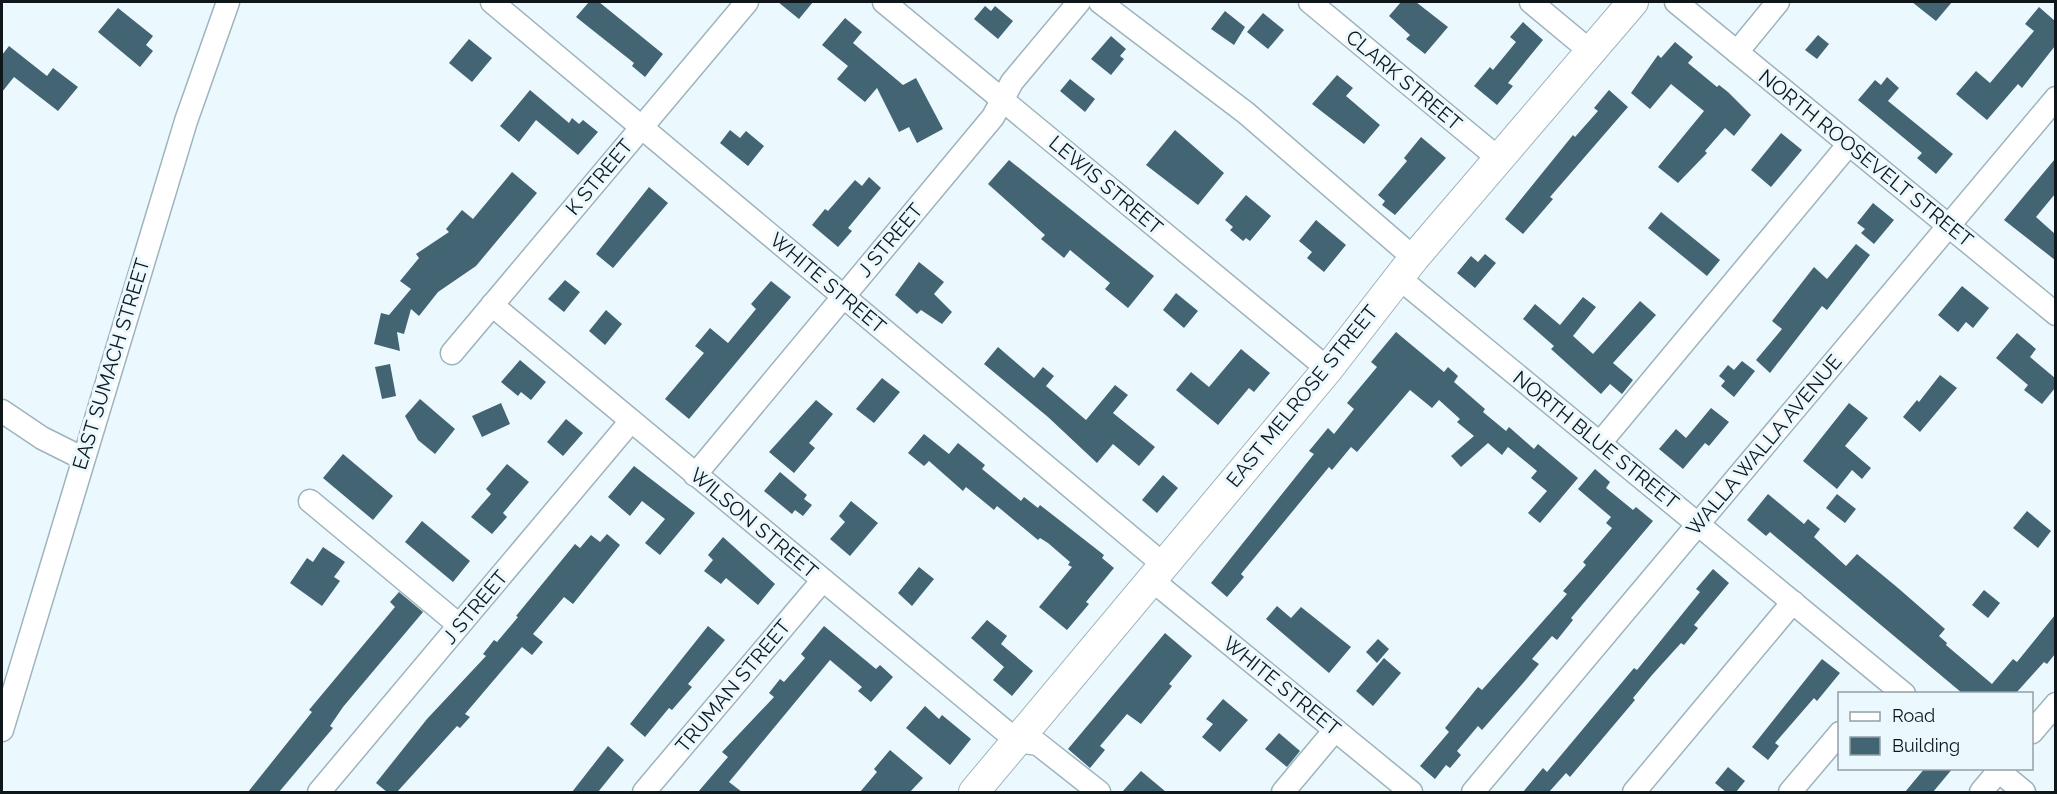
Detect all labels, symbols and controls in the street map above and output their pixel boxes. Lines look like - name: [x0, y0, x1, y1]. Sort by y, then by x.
- street label: CLARK STREET: [1341, 25, 1467, 135]
- street label: NORTH ROOSEVELT STREET: [1754, 64, 1978, 252]
- street label: LEWIS STREET: [1044, 131, 1168, 239]
- street label: K STREET: [560, 134, 638, 220]
- street label: J STREET: [852, 198, 928, 282]
- street label: WHITE STREET: [765, 228, 891, 338]
- street label: EAST SUMACH STREET: [67, 255, 155, 473]
- street label: EAST MELROSE STREET: [1221, 300, 1383, 492]
- street label: WALLA WALLA AVENUE: [1681, 350, 1847, 540]
- street label: NORTH BLUE STREET: [1508, 366, 1684, 514]
- street label: WILSON STREET: [685, 463, 823, 583]
- street label: J STREET: [437, 565, 513, 649]
- street label: TRUMAN STREET: [670, 615, 796, 757]
- street label: WHITE STREET: [1218, 631, 1346, 741]
- legend: [1838, 692, 2033, 770]
- text: Road: [1892, 705, 1935, 726]
- text: Building: [1892, 735, 1960, 756]

